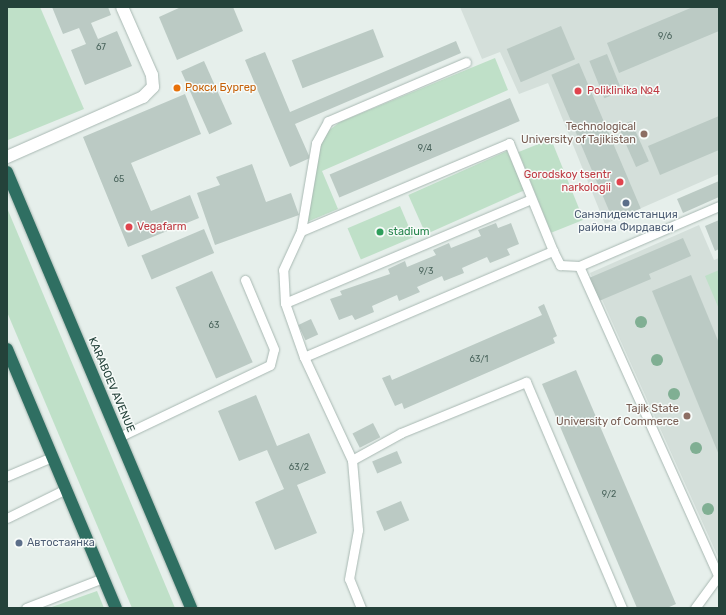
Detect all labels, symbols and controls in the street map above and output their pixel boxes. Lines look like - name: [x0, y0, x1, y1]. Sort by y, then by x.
- house number: 9/6: [658, 31, 672, 41]
- house number: 67: [96, 42, 106, 52]
- place label: Рокси Бургер: [185, 81, 256, 95]
- marker: Рокси Бургер: [172, 83, 182, 93]
- place label: Poliklinika №4: [587, 84, 660, 98]
- marker: Poliklinika №4: [572, 85, 584, 97]
- place label: Technological University of Tajikistan: [520, 121, 636, 147]
- marker: Technological University of Tajikistan: [639, 129, 649, 139]
- house number: 9/4: [418, 143, 432, 153]
- place label: Gorodskoy tsentr narkologii: [523, 169, 611, 195]
- house number: 65: [114, 174, 124, 184]
- marker: Gorodskoy tsentr narkologii: [614, 176, 626, 188]
- marker: Санэпидемстанция района Фирдавси: [621, 198, 631, 208]
- place label: Санэпидемстанция района Фирдавси: [574, 209, 678, 235]
- place label: Vegafarm: [137, 220, 187, 234]
- marker: Vegafarm: [124, 222, 134, 232]
- place label: stadium: [388, 225, 430, 239]
- marker: stadium: [375, 227, 385, 237]
- house number: 9/3: [419, 266, 433, 276]
- house number: 63: [209, 320, 219, 330]
- street label: KARABOEV AVENUE: [85, 335, 137, 435]
- house number: 63/1: [470, 354, 488, 364]
- place label: Tajik State University of Commerce: [556, 403, 679, 429]
- marker: Tajik State University of Commerce: [682, 411, 692, 421]
- house number: 63/2: [289, 462, 309, 472]
- house number: 9/2: [602, 489, 616, 499]
- place label: Автостаянка: [27, 536, 95, 550]
- marker: Автостаянка: [14, 538, 24, 548]

